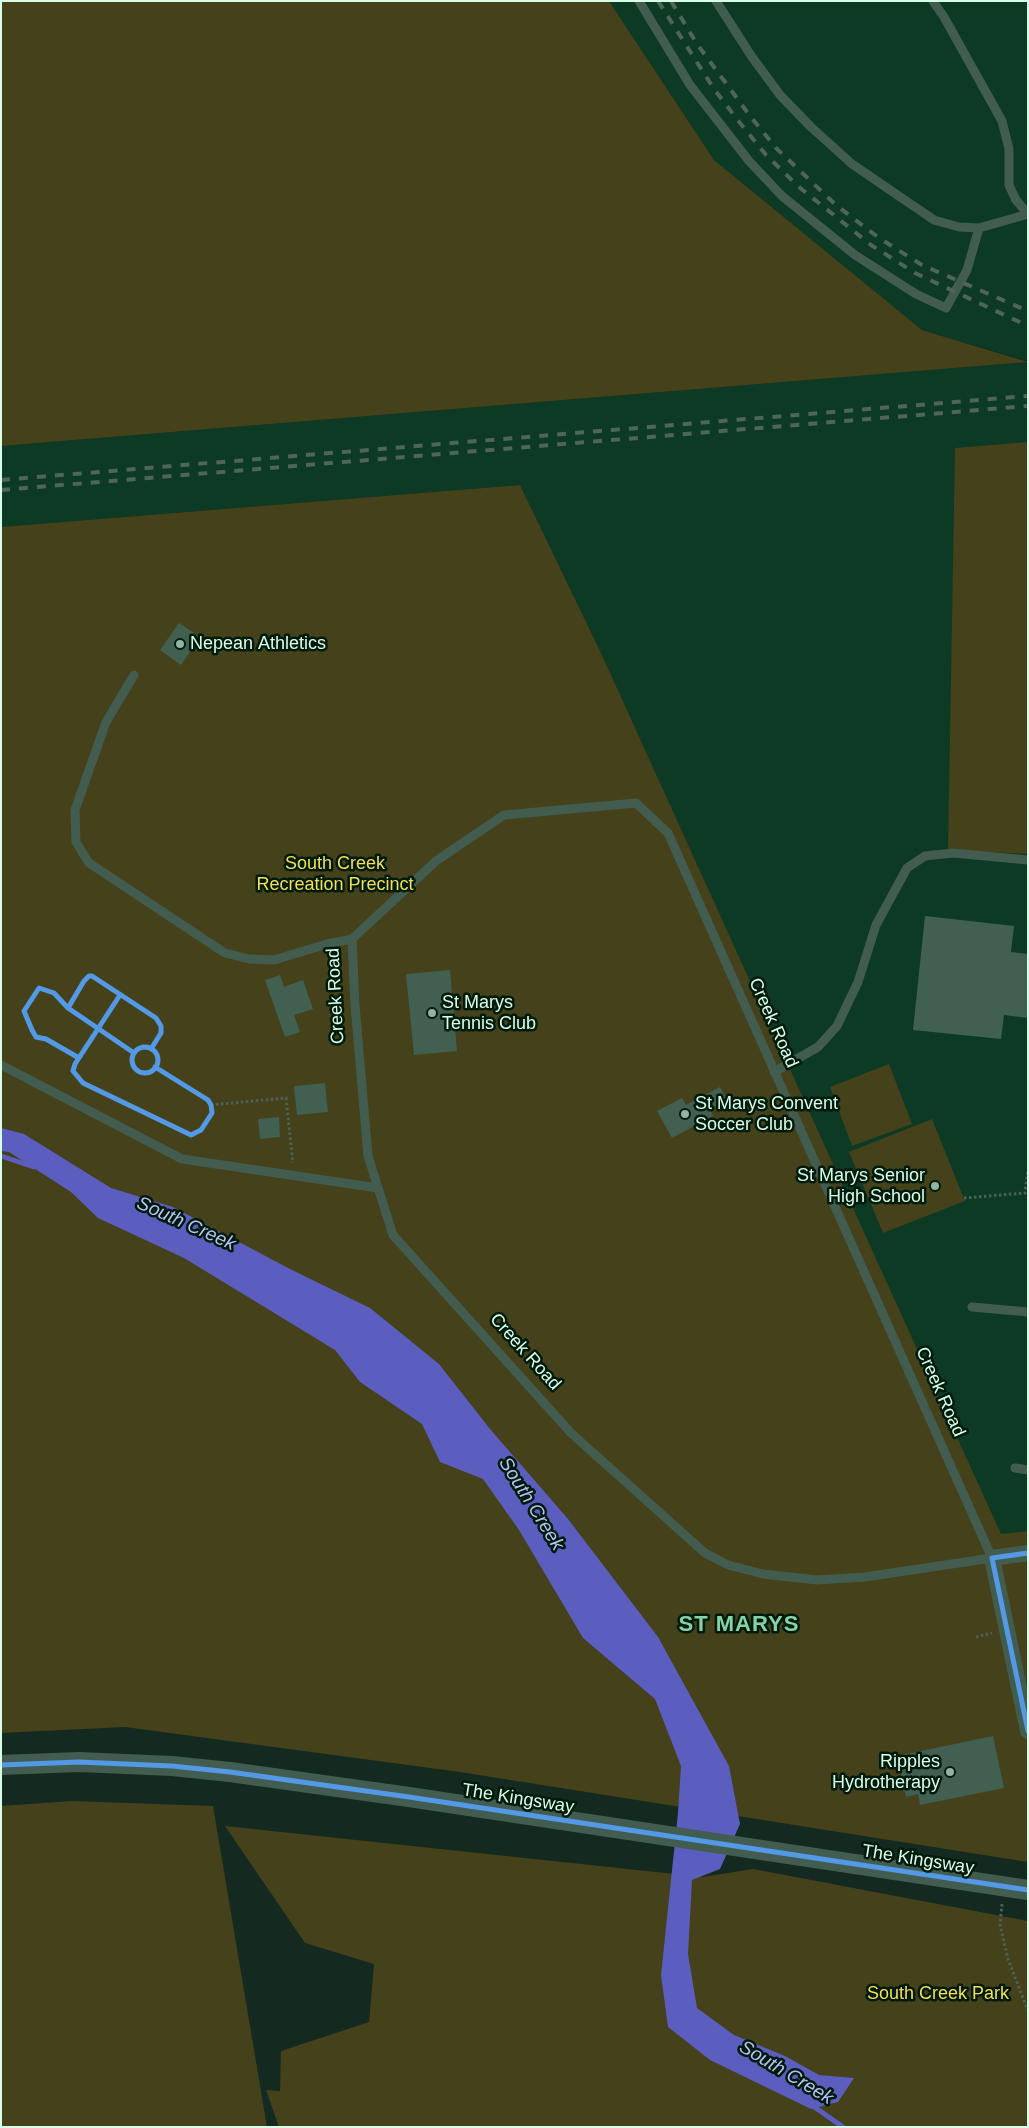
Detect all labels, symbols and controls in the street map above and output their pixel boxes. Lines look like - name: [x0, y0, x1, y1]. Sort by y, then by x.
- place label: Nepean Athletics: [190, 633, 326, 655]
- marker: Nepean Athletics: [174, 638, 186, 650]
- park label: South Creek Recreation Precinct: [256, 853, 414, 896]
- street label: Creek Road: [323, 947, 349, 1045]
- street label: Creek Road: [744, 975, 802, 1071]
- place label: St Marys Tennis Club: [442, 992, 536, 1034]
- marker: St Marys Tennis Club: [426, 1007, 438, 1019]
- place label: St Marys Convent Soccer Club: [695, 1093, 838, 1136]
- marker: St Marys Convent Soccer Club: [679, 1108, 691, 1120]
- place label: St Marys Senior High School: [797, 1165, 925, 1208]
- marker: St Marys Senior High School: [929, 1180, 941, 1192]
- water label: South Creek: [133, 1192, 239, 1256]
- street label: Creek Road: [485, 1309, 565, 1395]
- street label: Creek Road: [911, 1344, 969, 1440]
- water label: South Creek: [493, 1453, 569, 1555]
- district label: ST MARYS: [678, 1612, 800, 1638]
- place label: Ripples Hydrotherapy: [832, 1751, 940, 1794]
- marker: Ripples Hydrotherapy: [944, 1766, 956, 1778]
- street label: The Kingsway: [460, 1779, 576, 1819]
- street label: The Kingsway: [860, 1840, 976, 1880]
- park label: South Creek Park: [867, 1983, 1009, 2005]
- water label: South Creek: [735, 2036, 837, 2110]

